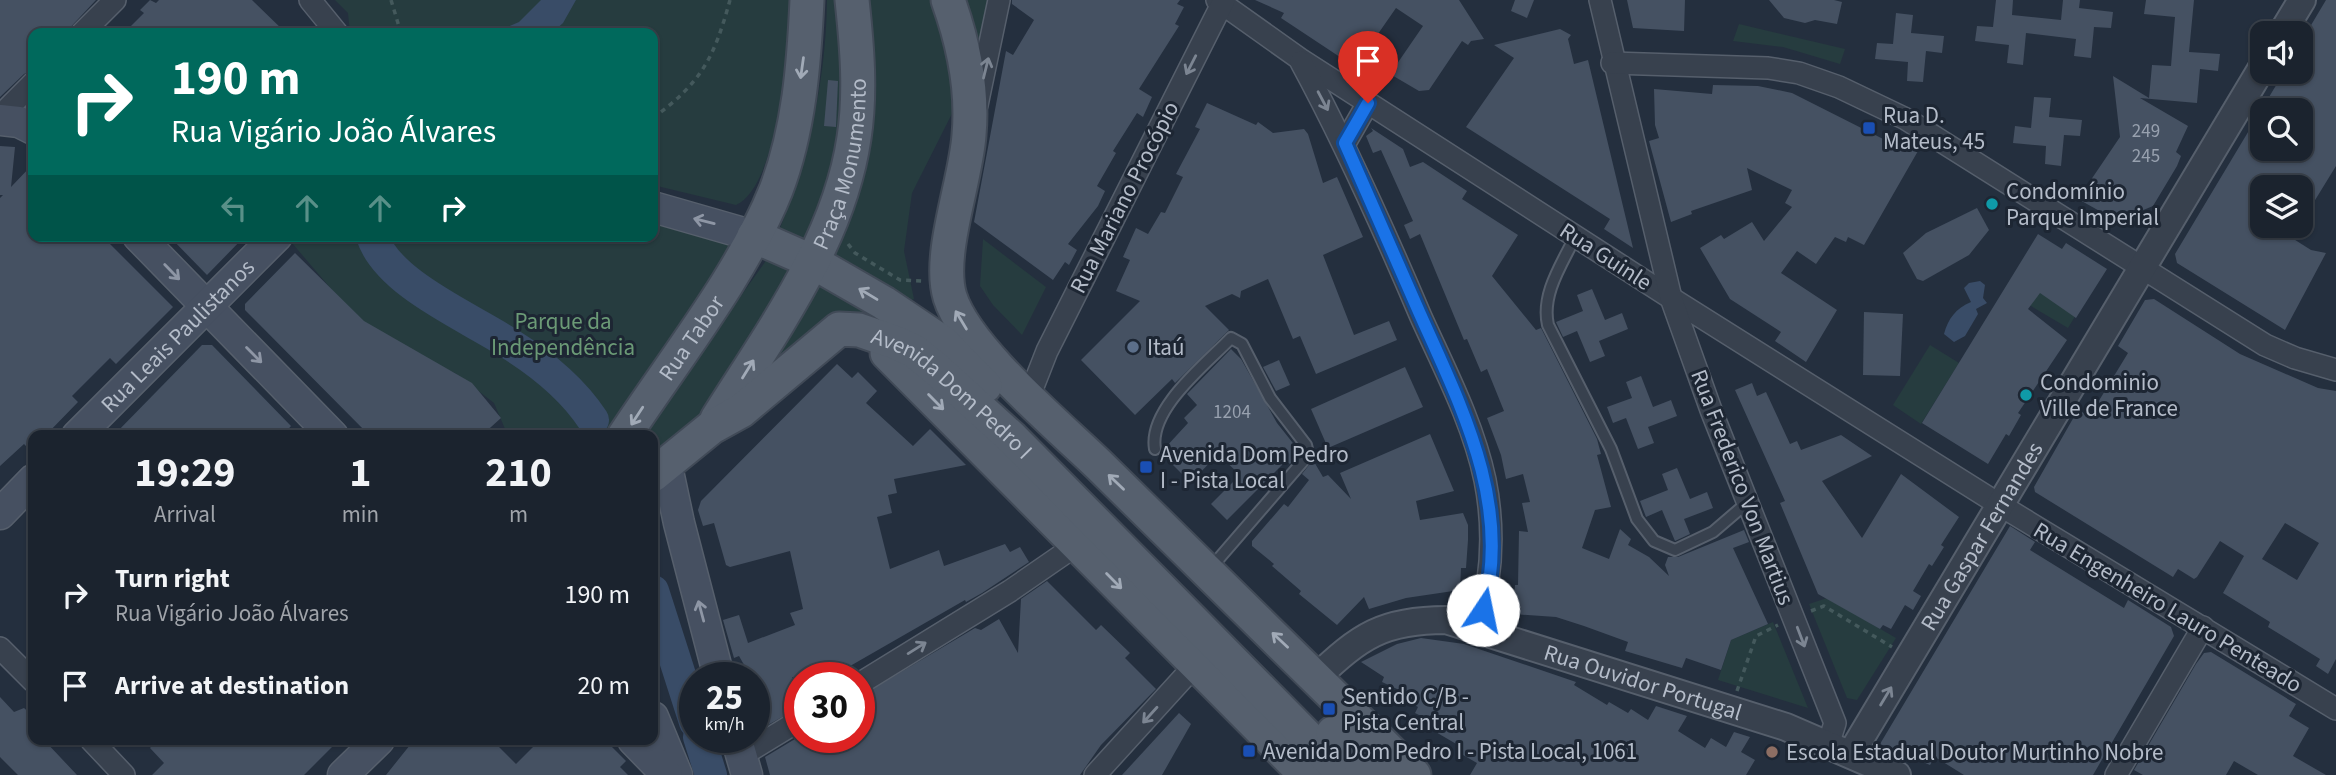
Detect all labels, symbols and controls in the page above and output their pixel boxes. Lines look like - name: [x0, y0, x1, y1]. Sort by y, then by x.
- map controls: [2250, 21, 2313, 238]
- button: sound: [2250, 21, 2313, 84]
- pin: [1338, 31, 1398, 103]
- icon: arrive: [1349, 42, 1387, 80]
- text: 190 m: [171, 44, 300, 114]
- one-way arrow: [1183, 55, 1197, 75]
- icon: right: [56, 56, 147, 147]
- one-way arrow: [796, 56, 809, 79]
- one-way arrow: [980, 58, 993, 80]
- street label: Praça Monumento: [804, 78, 875, 255]
- one-way arrow: [1316, 90, 1330, 111]
- street label: Rua Mariano Procópio: [1062, 95, 1187, 299]
- button: search: [2250, 98, 2313, 161]
- place label: Rua D. Mateus, 45: [1883, 99, 1985, 158]
- text: Rua Vigário João Álvares: [171, 109, 496, 155]
- house number: 249: [2132, 118, 2160, 145]
- marker: Rua D. Mateus, 45: [1861, 120, 1877, 136]
- house number: 245: [2132, 143, 2160, 170]
- place label: Condomínio Parque Imperial: [2006, 175, 2159, 234]
- button: layers: [2250, 175, 2313, 238]
- icon: left: [215, 189, 253, 227]
- icon: ahead: [288, 189, 326, 227]
- icon: ahead: [361, 189, 399, 227]
- icon: right: [434, 189, 472, 227]
- marker: Condomínio Parque Imperial: [1984, 196, 2000, 212]
- one-way arrow: [693, 214, 715, 227]
- street label: Rua Guinle: [1553, 214, 1658, 299]
- street label: Rua Leais Paulistanos: [93, 252, 262, 420]
- one-way arrow: [163, 263, 180, 280]
- one-way arrow: [859, 286, 879, 300]
- street label: Rua Tabor: [651, 288, 733, 388]
- park label: Parque da Independência: [491, 305, 635, 364]
- one-way arrow: [953, 310, 967, 330]
- street label: Avenida Dom Pedro I: [867, 319, 1040, 467]
- place label: Itaú: [1147, 331, 1184, 364]
- marker: Itaú: [1125, 339, 1141, 355]
- one-way arrow: [245, 347, 262, 364]
- one-way arrow: [741, 360, 755, 380]
- street label: Rua Frederico Von Martius: [1682, 365, 1803, 610]
- place label: Condominio Ville de France: [2040, 366, 2178, 425]
- marker: Condominio Ville de France: [2018, 387, 2034, 403]
- one-way arrow: [928, 393, 945, 410]
- house number: 1204: [1213, 399, 1251, 426]
- one-way arrow: [629, 406, 644, 425]
- street label: Rua Gaspar Fernandes: [1913, 436, 2051, 637]
- place label: Avenida Dom Pedro I - Pista Local: [1160, 438, 1349, 497]
- text: 19:29: [134, 443, 236, 503]
- text: 1: [349, 443, 371, 503]
- text: 210: [485, 443, 552, 503]
- marker: Avenida Dom Pedro I - Pista Local: [1138, 459, 1154, 475]
- one-way arrow: [1108, 473, 1125, 490]
- text: Arrival: [154, 498, 216, 531]
- text: min: [342, 498, 379, 531]
- text: m: [509, 498, 528, 531]
- street label: Rua Engenheiro Lauro Penteado: [2027, 514, 2308, 701]
- text: Turn right: [115, 560, 230, 597]
- one-way arrow: [1105, 572, 1122, 589]
- position arrow: [1446, 573, 1520, 647]
- icon: right: [56, 576, 94, 614]
- text: 190 m: [564, 576, 630, 613]
- text: Rua Vigário João Álvares: [115, 597, 349, 630]
- one-way arrow: [694, 600, 707, 623]
- one-way arrow: [1795, 625, 1808, 647]
- one-way arrow: [1271, 631, 1288, 648]
- street label: Rua Ouvidor Portugal: [1540, 636, 1746, 729]
- one-way arrow: [907, 640, 927, 654]
- speed limit sign: 30: [784, 662, 875, 753]
- icon: arrive: [56, 667, 94, 705]
- text: Arrive at destination: [115, 667, 349, 704]
- text: 20 m: [577, 667, 630, 704]
- text: 25: [706, 673, 743, 723]
- place label: Sentido C/B - Pista Central: [1343, 680, 1469, 739]
- one-way arrow: [1879, 686, 1893, 706]
- marker: Sentido C/B - Pista Central: [1321, 701, 1337, 717]
- one-way arrow: [1142, 706, 1159, 723]
- text: km/h: [705, 712, 744, 737]
- place label: Avenida Dom Pedro I - Pista Local, 1061: [1263, 735, 1637, 768]
- place label: Escola Estadual Doutor Murtinho Nobre: [1786, 736, 2163, 769]
- marker: Avenida Dom Pedro I - Pista Local, 1061: [1241, 743, 1257, 759]
- marker: Escola Estadual Doutor Murtinho Nobre: [1764, 744, 1780, 760]

